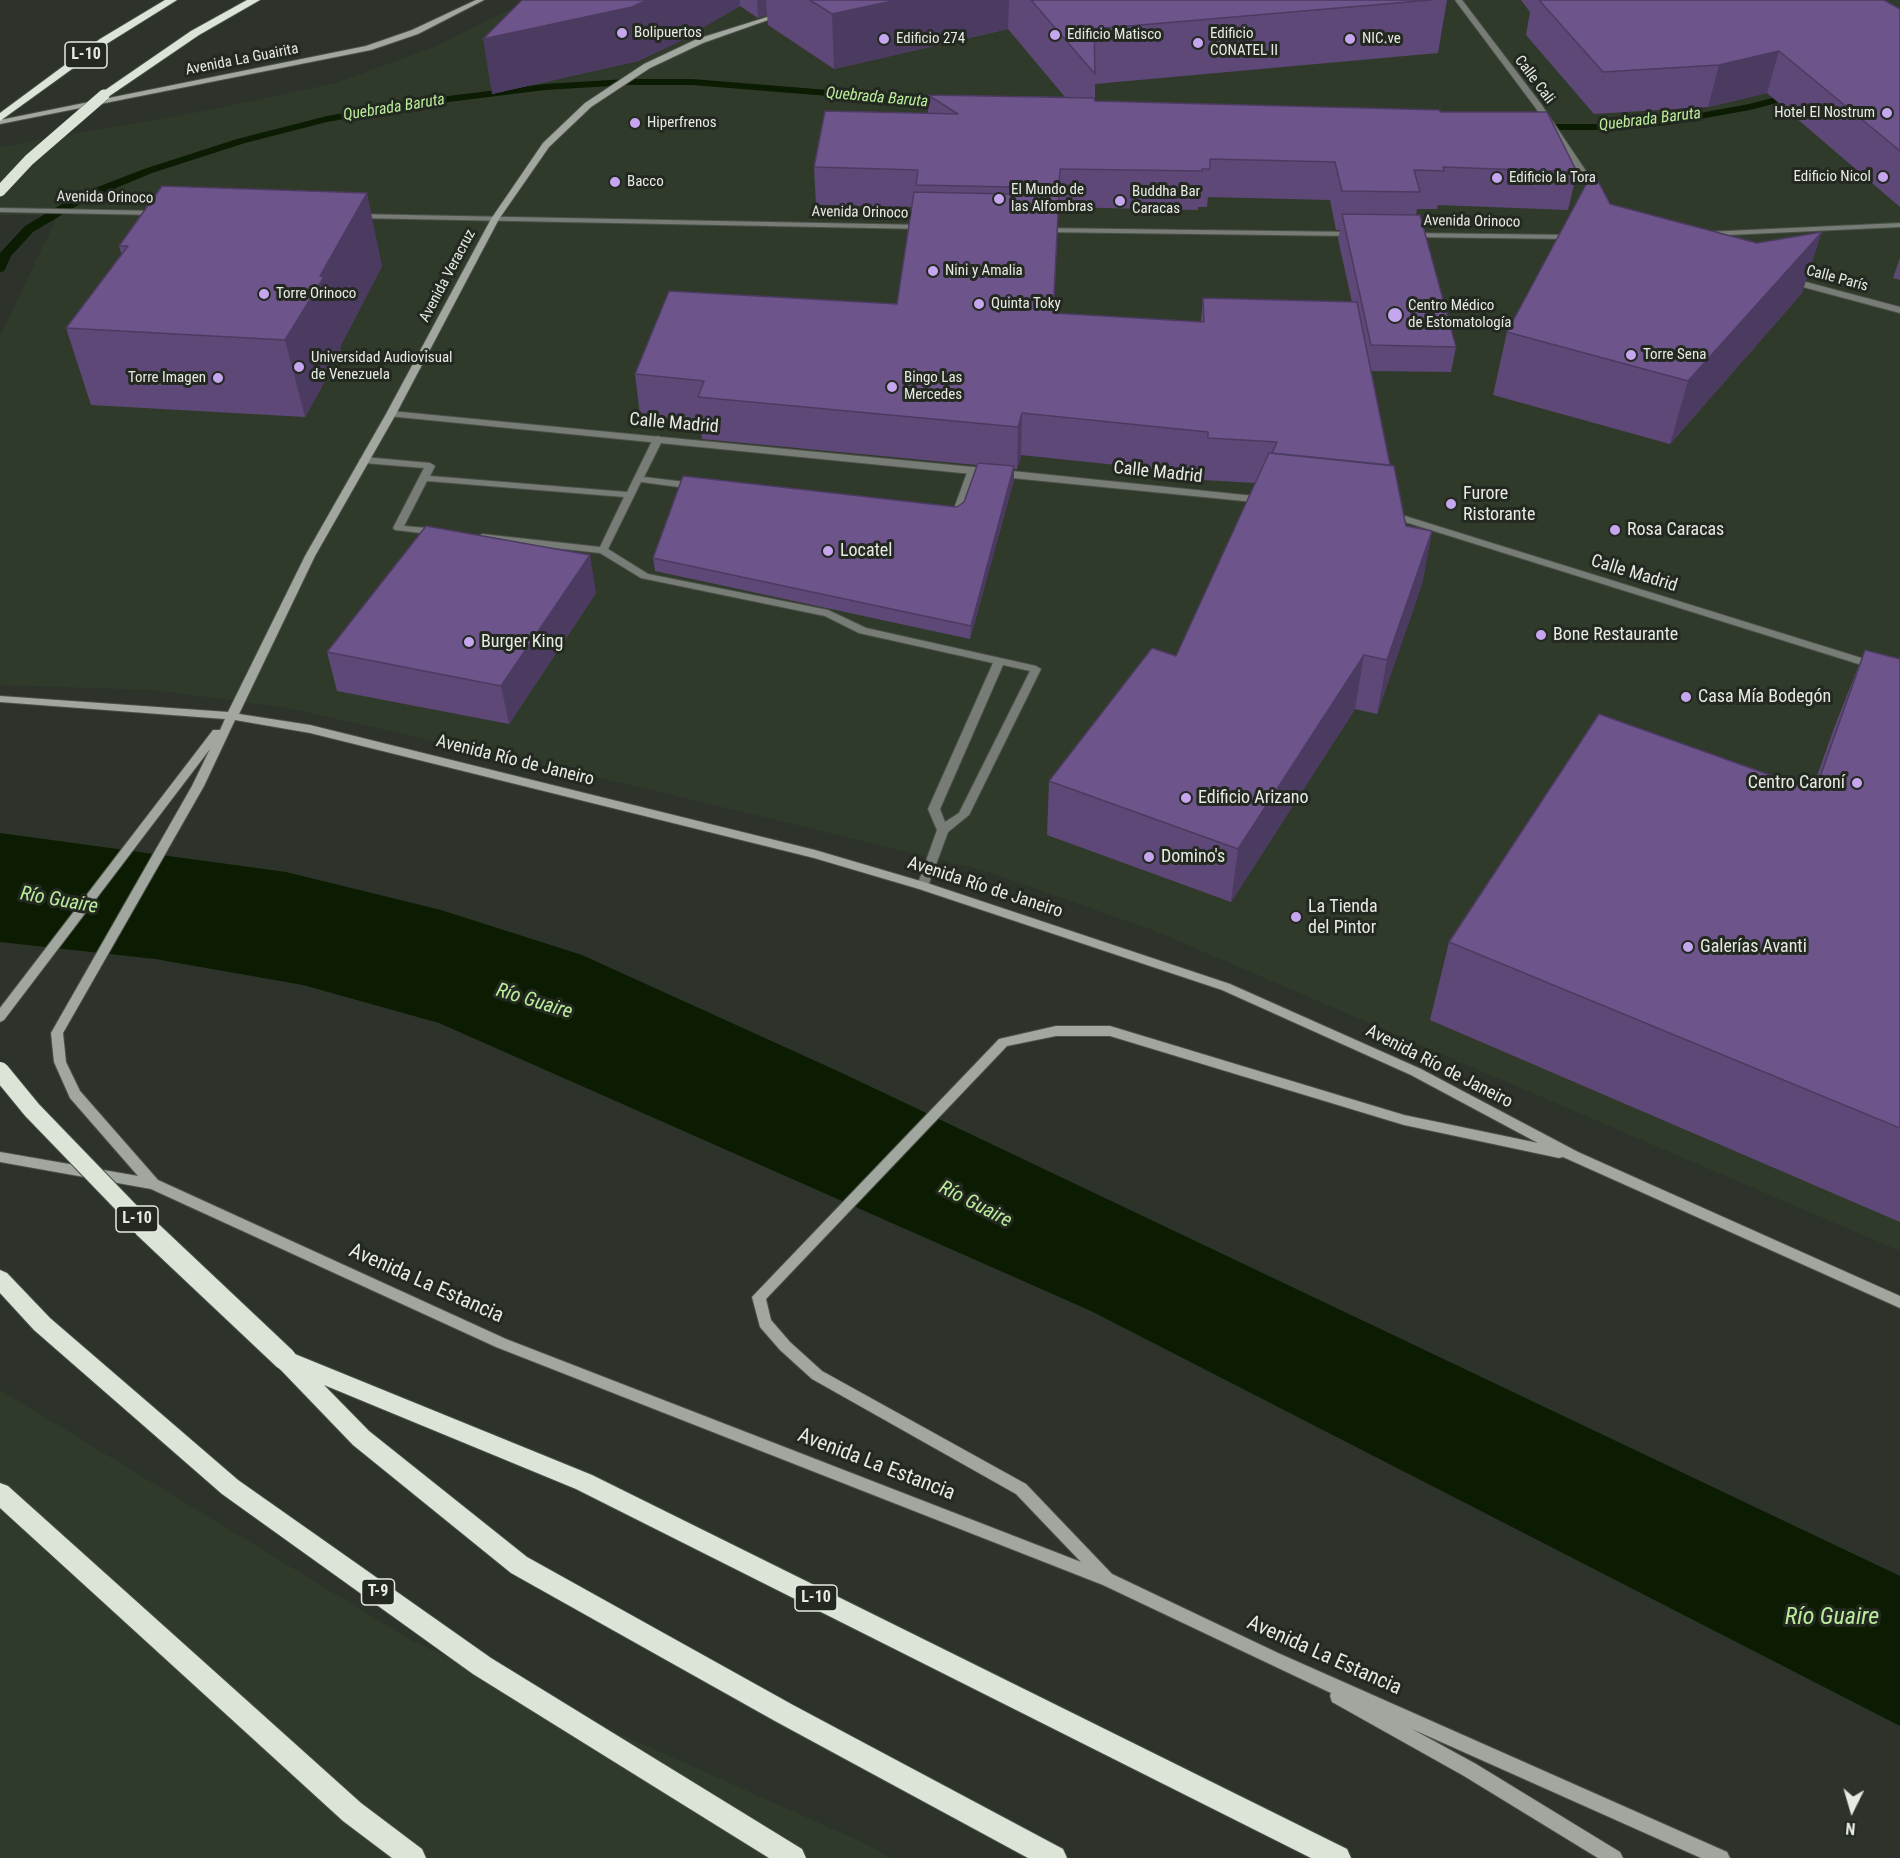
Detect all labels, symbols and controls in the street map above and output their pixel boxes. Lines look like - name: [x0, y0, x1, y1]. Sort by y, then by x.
- place label: Bolipuertos: [634, 24, 702, 42]
- place label: Edificio CONATEL II: [1210, 25, 1278, 60]
- marker: Bolipuertos: [615, 26, 629, 40]
- place label: Edificio Matisco: [1067, 26, 1162, 44]
- marker: Edificio Matisco: [1048, 28, 1062, 42]
- place label: Edificio 274: [896, 30, 965, 48]
- place label: NIC.ve: [1362, 30, 1401, 48]
- marker: Edificio 274: [877, 32, 891, 46]
- marker: NIC.ve: [1343, 32, 1357, 46]
- marker: Edificio CONATEL II: [1191, 36, 1205, 50]
- street label: Avenida La Guairita: [184, 40, 300, 80]
- road number: L-10: [65, 42, 107, 68]
- street label: Calle Cali: [1510, 52, 1558, 108]
- water label: Quebrada Baruta: [825, 84, 929, 112]
- water label: Quebrada Baruta: [342, 90, 446, 126]
- water label: Quebrada Baruta: [1598, 104, 1702, 136]
- place label: Hotel El Nostrum: [1774, 104, 1875, 122]
- marker: Hotel El Nostrum: [1880, 106, 1894, 120]
- place label: Hiperfrenos: [647, 114, 717, 132]
- marker: Hiperfrenos: [628, 116, 642, 130]
- place label: Edificio Nicol: [1793, 168, 1871, 186]
- place label: Edificio la Tora: [1509, 169, 1596, 187]
- marker: Edificio Nicol: [1876, 170, 1890, 184]
- marker: Edificio la Tora: [1490, 171, 1504, 185]
- place label: Bacco: [627, 173, 664, 191]
- marker: Bacco: [608, 175, 622, 189]
- place label: El Mundo de las Alfombras: [1011, 181, 1093, 216]
- place label: Buddha Bar Caracas: [1132, 183, 1200, 218]
- street label: Avenida Orinoco: [57, 188, 153, 208]
- marker: El Mundo de las Alfombras: [992, 192, 1006, 206]
- marker: Buddha Bar Caracas: [1113, 194, 1127, 208]
- street label: Avenida Orinoco: [812, 203, 908, 223]
- street label: Avenida Orinoco: [1424, 212, 1520, 232]
- street label: Avenida Veracruz: [416, 227, 480, 325]
- place label: Nini y Amalia: [945, 262, 1023, 280]
- street label: Calle París: [1804, 262, 1870, 296]
- marker: Nini y Amalia: [926, 264, 940, 278]
- place label: Torre Orinoco: [276, 285, 356, 303]
- marker: Torre Orinoco: [257, 287, 271, 301]
- place label: Quinta Toky: [991, 295, 1061, 313]
- marker: Quinta Toky: [972, 297, 986, 311]
- place label: Centro Médico de Estomatología: [1408, 297, 1511, 332]
- marker: Centro Médico de Estomatología: [1386, 306, 1404, 324]
- place label: Torre Sena: [1643, 346, 1706, 364]
- marker: Torre Sena: [1624, 348, 1638, 362]
- place label: Universidad Audiovisual de Venezuela: [311, 349, 453, 384]
- marker: Universidad Audiovisual de Venezuela: [292, 360, 306, 374]
- place label: Torre Imagen: [128, 369, 206, 387]
- place label: Bingo Las Mercedes: [904, 369, 962, 404]
- marker: Torre Imagen: [211, 371, 225, 385]
- marker: Bingo Las Mercedes: [885, 380, 899, 394]
- street label: Calle Madrid: [629, 409, 719, 439]
- street label: Calle Madrid: [1112, 458, 1204, 488]
- place label: Furore Ristorante: [1463, 483, 1535, 526]
- marker: Furore Ristorante: [1444, 497, 1458, 511]
- place label: Rosa Caracas: [1627, 519, 1724, 541]
- marker: Rosa Caracas: [1608, 523, 1622, 537]
- place label: Locatel: [840, 540, 892, 562]
- marker: Locatel: [821, 544, 835, 558]
- street label: Calle Madrid: [1588, 551, 1680, 597]
- place label: Bone Restaurante: [1553, 624, 1678, 646]
- marker: Bone Restaurante: [1534, 628, 1548, 642]
- place label: Burger King: [481, 631, 563, 653]
- marker: Burger King: [462, 635, 476, 649]
- place label: Casa Mía Bodegón: [1698, 686, 1831, 708]
- marker: Casa Mía Bodegón: [1679, 690, 1693, 704]
- street label: Avenida Río de Janeiro: [434, 731, 596, 791]
- place label: Centro Caroní: [1748, 772, 1845, 794]
- marker: Centro Caroní: [1850, 776, 1864, 790]
- place label: Edificio Arizano: [1198, 787, 1309, 809]
- marker: Edificio Arizano: [1179, 791, 1193, 805]
- place label: Domino's: [1161, 846, 1225, 868]
- marker: Domino's: [1142, 850, 1156, 864]
- street label: Avenida Río de Janeiro: [905, 853, 1065, 923]
- water label: Río Guaire: [18, 882, 100, 920]
- place label: La Tienda del Pintor: [1308, 896, 1378, 938]
- marker: La Tienda del Pintor: [1289, 910, 1303, 924]
- place label: Galerías Avanti: [1700, 936, 1807, 958]
- marker: Galerías Avanti: [1681, 940, 1695, 954]
- water label: Río Guaire: [493, 979, 575, 1025]
- street label: Avenida Río de Janeiro: [1362, 1021, 1516, 1113]
- water label: Río Guaire: [935, 1176, 1015, 1234]
- road number: L-10: [116, 1206, 158, 1232]
- street label: Avenida La Estancia: [345, 1239, 507, 1329]
- street label: Avenida La Estancia: [794, 1423, 958, 1507]
- road number: T-9: [362, 1579, 394, 1605]
- road number: L-10: [795, 1585, 837, 1611]
- water label: Río Guaire: [1785, 1604, 1879, 1632]
- street label: Avenida La Estancia: [1243, 1611, 1405, 1701]
- north arrow: [1822, 1780, 1882, 1840]
- text: N: [1845, 1819, 1856, 1838]

